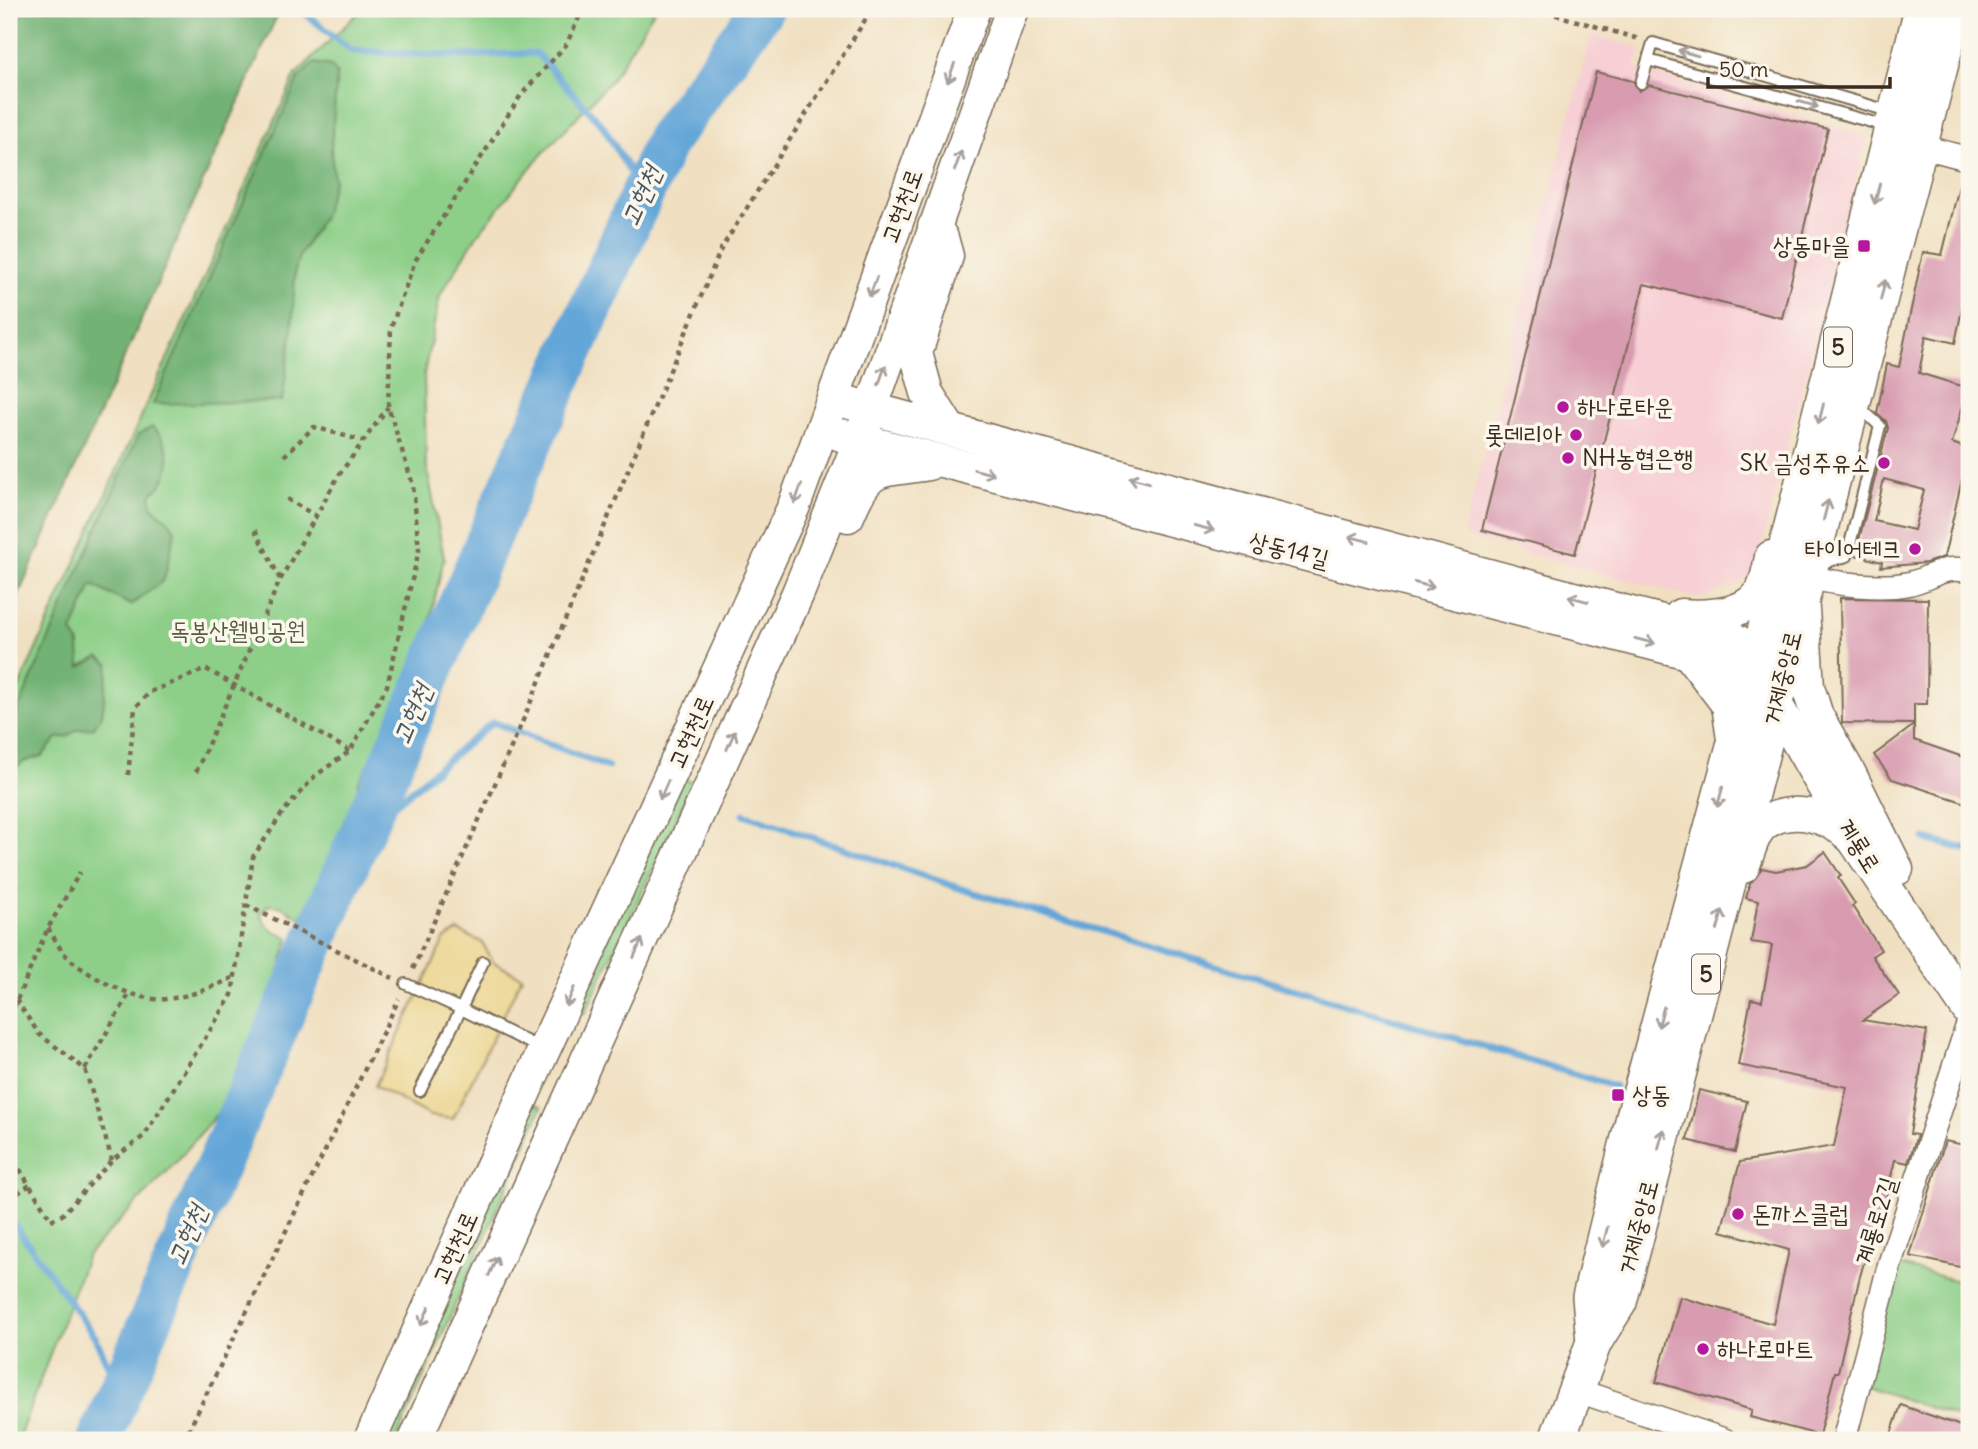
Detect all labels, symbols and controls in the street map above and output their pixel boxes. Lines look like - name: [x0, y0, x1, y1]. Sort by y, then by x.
- one-way arrow: [1677, 46, 1699, 59]
- scale bar: [1708, 46, 1890, 90]
- text: 50 m: [1719, 56, 1768, 83]
- one-way arrow: [944, 61, 956, 83]
- one-way arrow: [1796, 98, 1819, 111]
- one-way arrow: [952, 150, 965, 172]
- water label: 고현천: [613, 158, 670, 231]
- street label: 고현천로: [874, 164, 928, 247]
- one-way arrow: [1870, 182, 1883, 205]
- place label: 상동마을: [1773, 230, 1850, 260]
- marker: 상동마을: [1856, 238, 1872, 254]
- one-way arrow: [865, 275, 878, 297]
- one-way arrow: [1877, 279, 1890, 301]
- road number: 5: [1824, 328, 1852, 366]
- one-way arrow: [876, 364, 889, 386]
- place label: 하나로타운: [1577, 391, 1674, 421]
- marker: 하나로타운: [1555, 399, 1571, 415]
- one-way arrow: [1814, 403, 1827, 425]
- place label: 롯데리아: [1485, 419, 1562, 449]
- marker: 롯데리아: [1568, 427, 1584, 443]
- place label: NH농협은행: [1582, 442, 1693, 472]
- place label: SK 금성주유소: [1740, 447, 1870, 477]
- marker: NH농협은행: [1560, 450, 1576, 466]
- marker: SK 금성주유소: [1876, 455, 1892, 471]
- one-way arrow: [972, 466, 994, 479]
- one-way arrow: [1128, 472, 1150, 485]
- one-way arrow: [791, 482, 804, 504]
- one-way arrow: [1820, 499, 1833, 522]
- one-way arrow: [1192, 522, 1215, 535]
- street label: 상동14길: [1246, 525, 1332, 573]
- one-way arrow: [1348, 532, 1370, 545]
- place label: 타이어테크: [1804, 533, 1901, 563]
- marker: 타이어테크: [1907, 541, 1923, 557]
- one-way arrow: [1412, 579, 1435, 592]
- one-way arrow: [1567, 592, 1590, 605]
- park label: 독봉산웰빙공원: [170, 615, 306, 645]
- street label: 거제중앙로: [1755, 627, 1807, 728]
- one-way arrow: [1633, 635, 1656, 648]
- water label: 고현천: [384, 676, 440, 749]
- street label: 고현천로: [661, 690, 719, 773]
- one-way arrow: [725, 730, 738, 751]
- one-way arrow: [657, 779, 670, 800]
- one-way arrow: [1713, 785, 1726, 808]
- street label: 계룡로: [1832, 813, 1888, 878]
- one-way arrow: [1714, 909, 1727, 932]
- one-way arrow: [632, 937, 645, 959]
- road number: 5: [1692, 954, 1720, 993]
- one-way arrow: [563, 986, 576, 1007]
- one-way arrow: [1653, 1006, 1666, 1028]
- place label: 상동: [1632, 1079, 1671, 1109]
- marker: 상동: [1610, 1087, 1626, 1103]
- one-way arrow: [1656, 1129, 1669, 1151]
- street label: 계룡로2길: [1847, 1173, 1903, 1268]
- street label: 거제중앙로: [1610, 1176, 1664, 1277]
- water label: 고현천: [159, 1197, 215, 1270]
- place label: 돈까스클럽: [1752, 1198, 1849, 1228]
- street label: 고현천로: [425, 1206, 483, 1289]
- marker: 돈까스클럽: [1730, 1206, 1746, 1222]
- one-way arrow: [1598, 1225, 1611, 1248]
- one-way arrow: [487, 1256, 500, 1278]
- one-way arrow: [418, 1305, 431, 1326]
- place label: 하나로마트: [1717, 1333, 1814, 1363]
- marker: 하나로마트: [1695, 1341, 1711, 1357]

